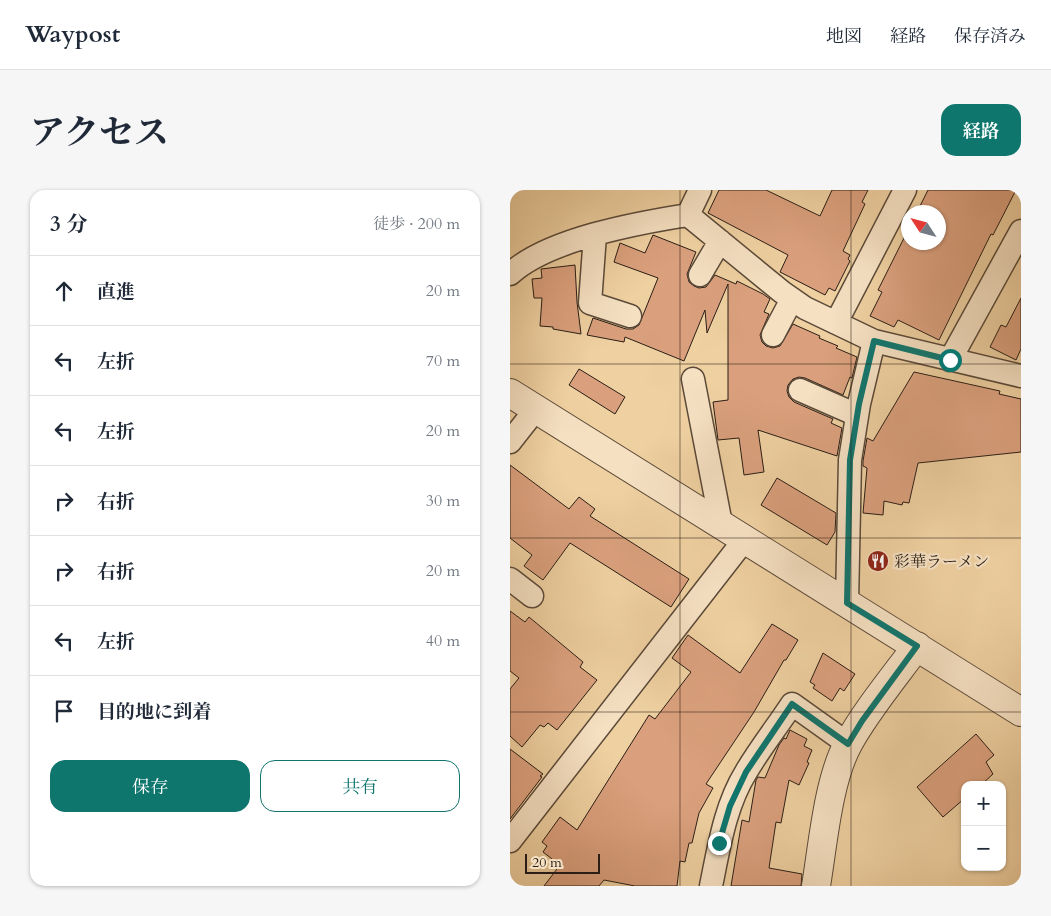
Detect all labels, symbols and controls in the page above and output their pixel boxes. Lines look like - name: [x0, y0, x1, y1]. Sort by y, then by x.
- text: Waypost: [25, 18, 120, 51]
- text: 地図: [826, 24, 862, 49]
- text: 経路: [890, 24, 926, 49]
- text: 保存済み: [954, 24, 1026, 49]
- button: 経路: [941, 104, 1021, 156]
- text: アクセス: [30, 109, 169, 157]
- north arrow: [901, 205, 946, 250]
- text: 3 分: [50, 210, 87, 239]
- text: 徒歩 · 200 m: [373, 213, 460, 235]
- icon: ahead: [50, 277, 78, 305]
- text: 直進: [97, 279, 135, 305]
- text: 20 m: [426, 280, 460, 302]
- icon: left: [50, 347, 78, 375]
- text: 左折: [97, 349, 135, 375]
- route start: [939, 349, 962, 372]
- text: 70 m: [426, 350, 460, 372]
- icon: left: [50, 417, 78, 445]
- text: 左折: [97, 419, 135, 445]
- text: 20 m: [426, 420, 460, 442]
- icon: right: [50, 487, 78, 515]
- text: 右折: [97, 489, 135, 515]
- text: 30 m: [426, 490, 460, 512]
- restaurant icon: 彩華ラーメン: [866, 549, 890, 573]
- place label: 彩華ラーメン: [894, 551, 989, 573]
- icon: right: [50, 557, 78, 585]
- text: 右折: [97, 559, 135, 585]
- text: 20 m: [426, 560, 460, 582]
- icon: left: [50, 627, 78, 655]
- text: 左折: [97, 629, 135, 655]
- text: 40 m: [426, 630, 460, 652]
- icon: arrive: [50, 697, 78, 725]
- text: 目的地に到着: [97, 699, 211, 725]
- button: 保存: [50, 760, 250, 812]
- button: 共有: [260, 760, 460, 812]
- map controls: [961, 781, 1006, 871]
- button: +: [961, 781, 1006, 826]
- button: −: [961, 826, 1006, 871]
- route end: [708, 832, 731, 855]
- scale bar: [525, 851, 600, 874]
- text: 20 m: [532, 853, 562, 872]

